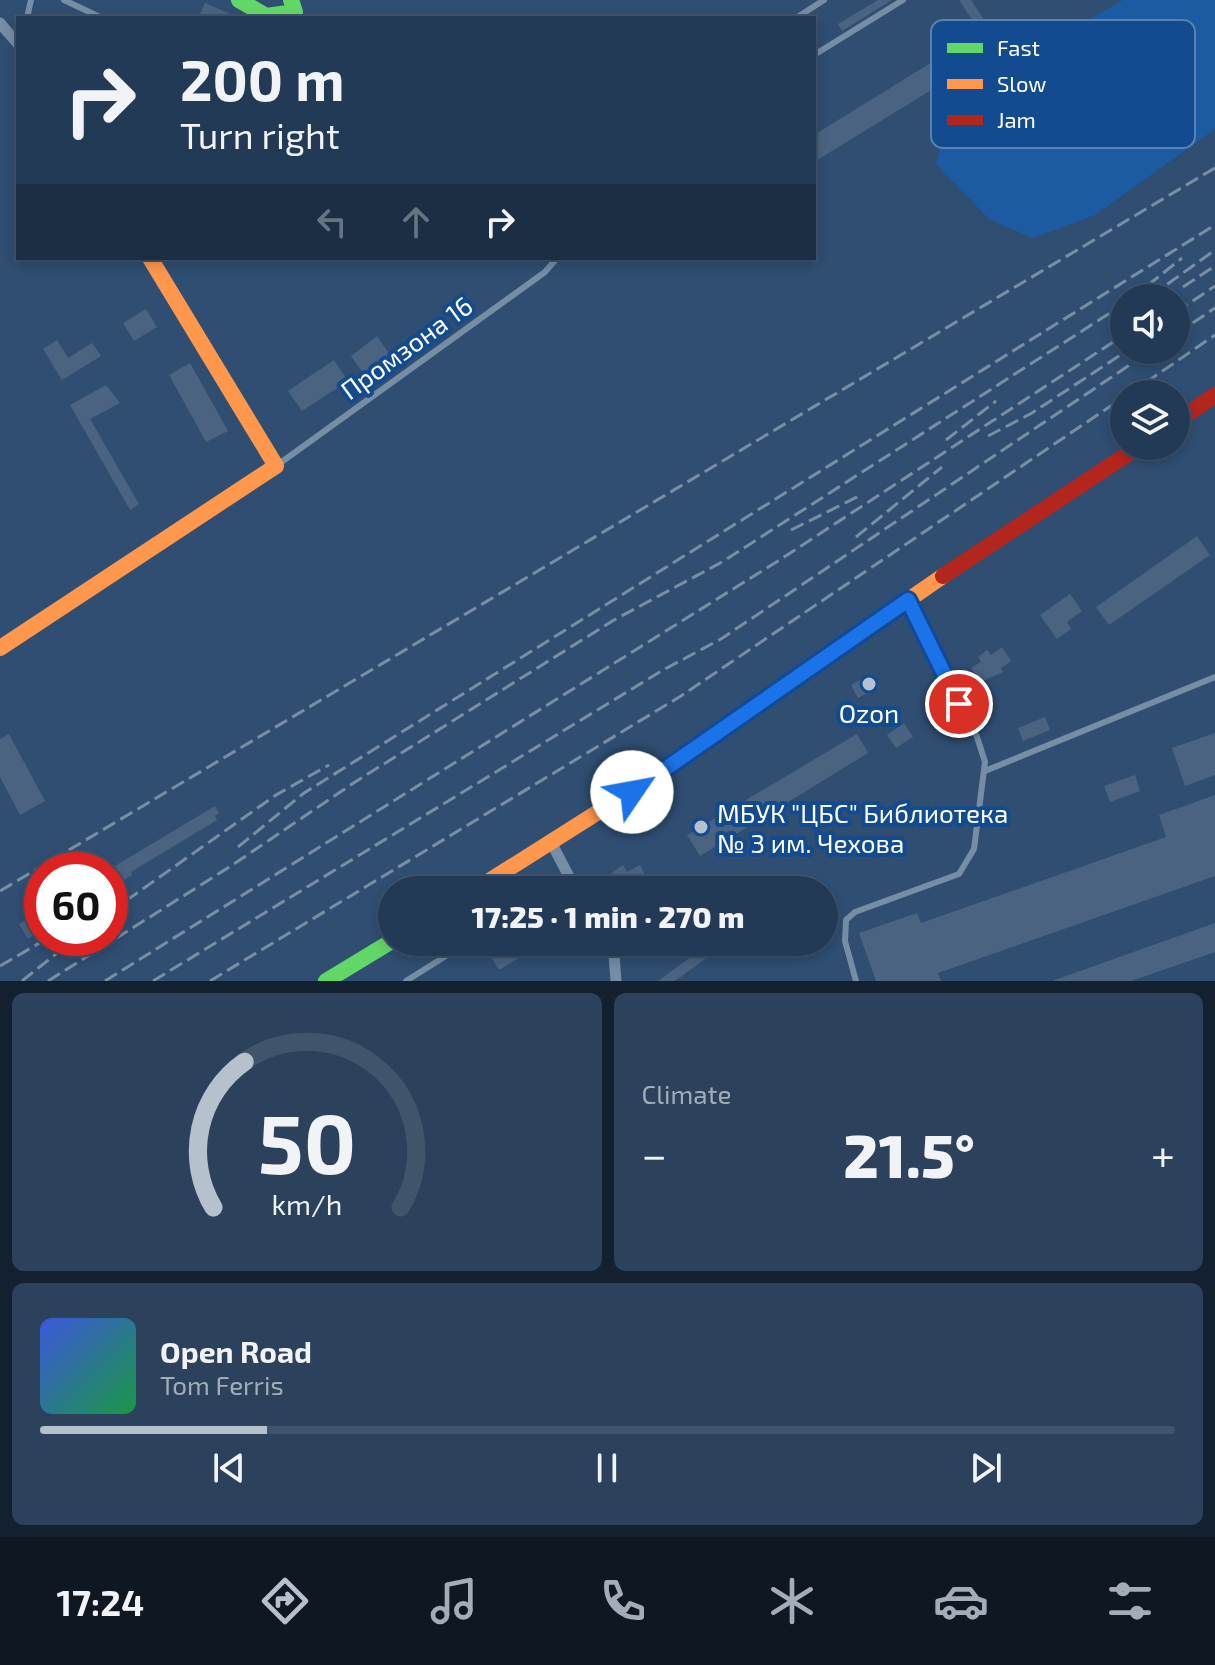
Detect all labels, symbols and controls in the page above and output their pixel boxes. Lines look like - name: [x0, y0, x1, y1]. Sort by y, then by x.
- legend: [931, 20, 1195, 148]
- text: Fast: [997, 34, 1040, 60]
- text: 200 m: [180, 45, 345, 112]
- icon: right: [48, 48, 152, 152]
- text: Slow: [997, 70, 1046, 96]
- text: Jam: [997, 106, 1036, 132]
- text: Turn right: [180, 113, 340, 156]
- icon: left: [310, 200, 354, 244]
- icon: ahead: [394, 200, 438, 244]
- icon: right: [478, 200, 522, 244]
- map controls: [1110, 284, 1190, 460]
- button: sound: [1110, 284, 1190, 364]
- street label: Промзона 16: [334, 289, 478, 405]
- button: layers: [1110, 380, 1190, 460]
- pin: [925, 670, 993, 738]
- marker: Ozon: [860, 675, 878, 693]
- icon: arrive: [937, 682, 981, 726]
- place label: Ozon: [839, 697, 899, 728]
- position arrow: [590, 750, 674, 834]
- place label: МБУК "ЦБС" Библиотека № 3 им. Чехова: [717, 797, 1008, 858]
- marker: МБУК "ЦБС" Библиотека № 3 им. Чехова: [692, 818, 710, 836]
- speed limit sign: 60: [24, 852, 128, 956]
- text: 17:25 · 1 min · 270 m: [472, 898, 744, 934]
- text: Climate: [642, 1078, 731, 1109]
- text: 50: [258, 1091, 356, 1191]
- text: 21.5°: [843, 1118, 975, 1190]
- text: −: [642, 1127, 667, 1180]
- text: +: [1151, 1127, 1175, 1180]
- text: km/h: [271, 1186, 342, 1221]
- text: Open Road: [160, 1333, 312, 1369]
- text: Tom Ferris: [160, 1369, 284, 1400]
- icon: previous: [207, 1446, 251, 1490]
- icon: pause: [585, 1446, 629, 1490]
- icon: next: [964, 1446, 1008, 1490]
- icon: directions: [257, 1573, 313, 1629]
- icon: music: [426, 1573, 482, 1629]
- icon: phone: [595, 1573, 651, 1629]
- icon: climate: [764, 1573, 820, 1629]
- icon: car: [933, 1573, 989, 1629]
- icon: filters: [1102, 1573, 1158, 1629]
- text: 17:24: [57, 1580, 144, 1623]

